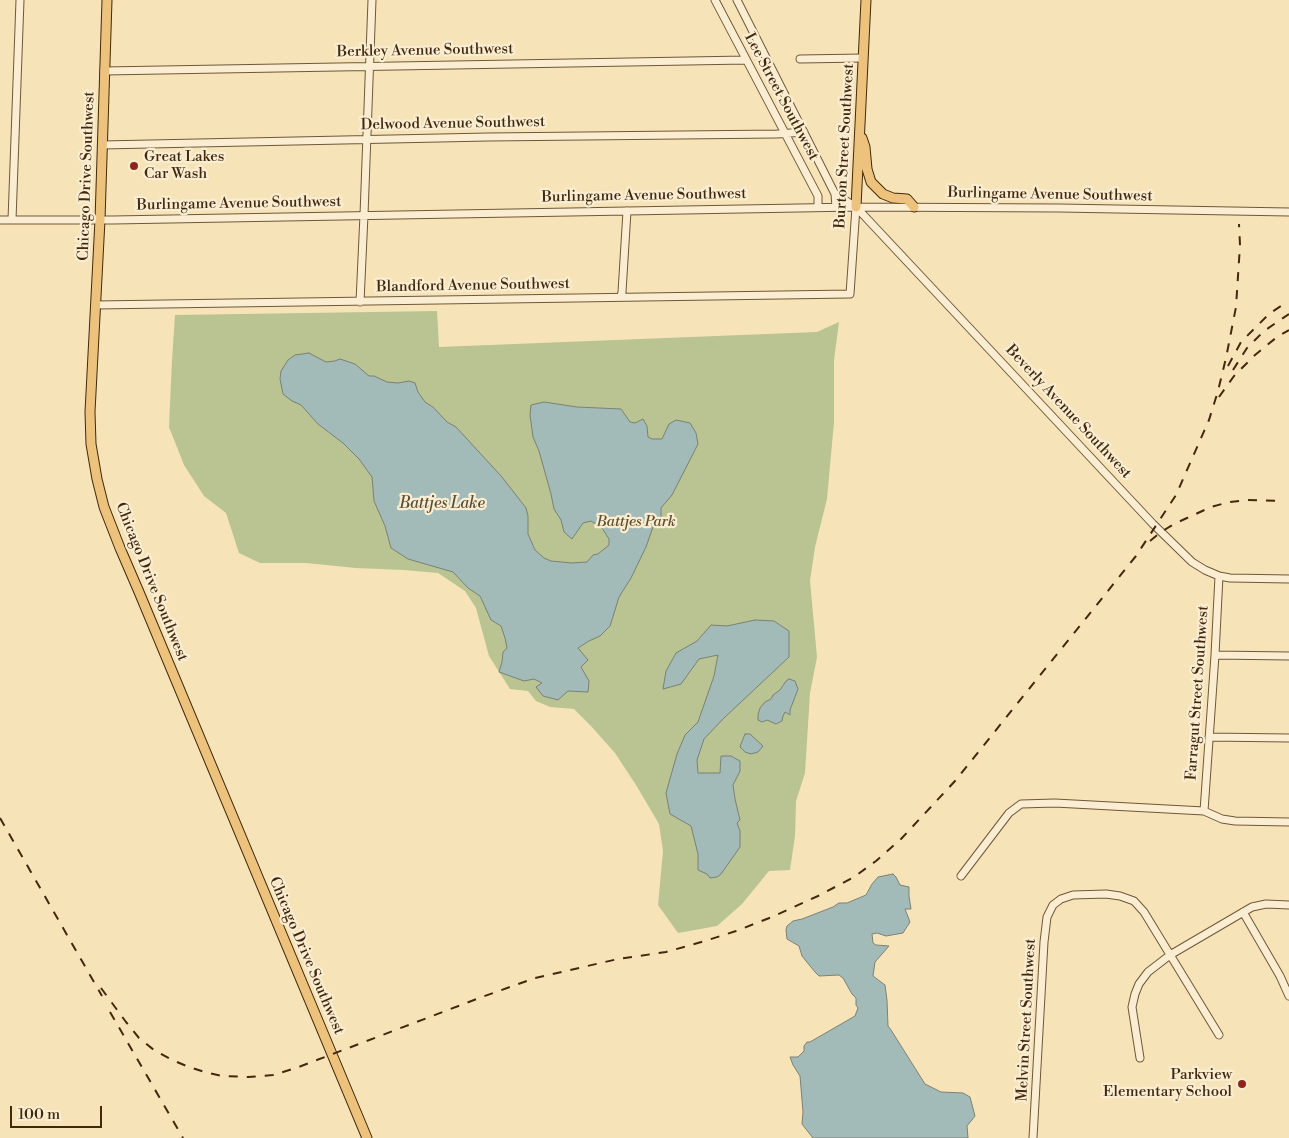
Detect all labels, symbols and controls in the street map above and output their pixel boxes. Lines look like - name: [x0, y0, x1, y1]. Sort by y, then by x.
- street label: Lee Street Southwest: [740, 30, 822, 164]
- street label: Berkley Avenue Southwest: [336, 40, 514, 62]
- street label: Burton Street Southwest: [832, 63, 858, 229]
- street label: Chicago Drive Southwest: [75, 91, 99, 261]
- street label: Delwood Avenue Southwest: [361, 113, 545, 135]
- place label: Great Lakes Car Wash: [144, 148, 224, 183]
- marker: Great Lakes Car Wash: [128, 160, 140, 172]
- street label: Burlingame Avenue Southwest: [947, 184, 1153, 206]
- street label: Burlingame Avenue Southwest: [541, 185, 747, 207]
- street label: Burlingame Avenue Southwest: [136, 193, 342, 215]
- street label: Blandford Avenue Southwest: [376, 275, 570, 297]
- street label: Beverly Avenue Southwest: [1001, 341, 1135, 483]
- water label: Battjes Lake: [399, 494, 485, 514]
- street label: Chicago Drive Southwest: [111, 500, 191, 664]
- park label: Battjes Park: [596, 513, 676, 531]
- street label: Farragut Street Southwest: [1183, 605, 1213, 781]
- street label: Chicago Drive Southwest: [265, 874, 347, 1038]
- street label: Melvin Street Southwest: [1014, 938, 1040, 1102]
- place label: Parkview Elementary School: [1103, 1066, 1232, 1101]
- marker: Parkview Elementary School: [1236, 1078, 1248, 1090]
- scale bar: [12, 1096, 105, 1128]
- text: 100 m: [18, 1105, 60, 1124]

